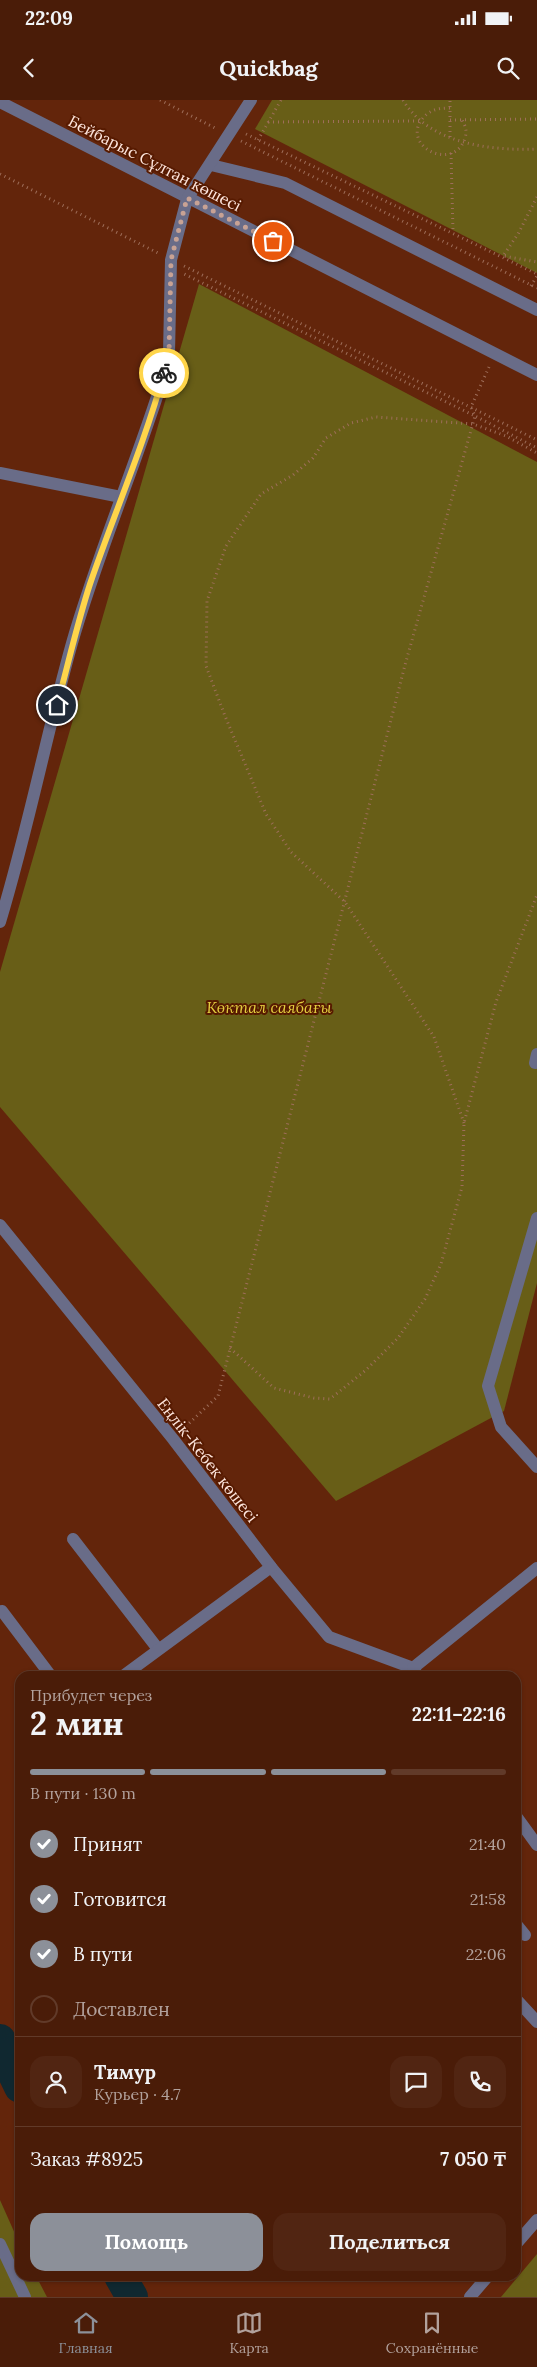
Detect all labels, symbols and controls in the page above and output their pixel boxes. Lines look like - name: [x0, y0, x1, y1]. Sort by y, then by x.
- text: 22:09: [25, 6, 73, 30]
- icon: back: [15, 54, 43, 82]
- text: Quickbag: [219, 54, 318, 82]
- icon: search: [494, 54, 522, 82]
- street label: Бейбарыс Сұлтан көшесі: [65, 111, 245, 215]
- pin: [252, 220, 294, 262]
- icon: bag: [259, 227, 287, 255]
- courier: [139, 348, 189, 398]
- icon: bike: [150, 359, 178, 387]
- pin: [36, 684, 78, 726]
- icon: home: [43, 691, 71, 719]
- park label: Көктал саябағы: [206, 997, 332, 1017]
- street label: Еңлік-Кебек көшесі: [153, 1394, 263, 1526]
- text: Прибудет через: [30, 1685, 152, 1705]
- text: 22:11–22:16: [412, 1702, 506, 1726]
- text: 2 мин: [30, 1703, 123, 1744]
- text: В пути · 130 m: [30, 1783, 136, 1803]
- icon: check: [30, 1830, 58, 1858]
- text: Принят: [73, 1832, 142, 1856]
- text: 21:40: [469, 1834, 506, 1854]
- icon: check: [30, 1885, 58, 1913]
- text: Готовится: [73, 1887, 167, 1911]
- text: 21:58: [470, 1889, 506, 1909]
- icon: check: [30, 1940, 58, 1968]
- text: В пути: [73, 1942, 133, 1966]
- text: 22:06: [466, 1944, 506, 1964]
- text: Доставлен: [73, 1997, 170, 2021]
- button: person: [30, 2056, 82, 2108]
- button: chat: [390, 2056, 442, 2108]
- button: phone: [454, 2056, 506, 2108]
- text: Тимур: [94, 2060, 156, 2084]
- text: Курьер · 4.7: [94, 2084, 181, 2104]
- text: Заказ #8925: [30, 2147, 143, 2171]
- text: 7 050 ₸: [440, 2147, 506, 2171]
- button: Помощь: [30, 2213, 263, 2271]
- button: Поделиться: [273, 2213, 506, 2271]
- tab: Главная: [58, 2309, 113, 2357]
- tab: Карта: [230, 2309, 269, 2357]
- tab: Сохранённые: [386, 2309, 478, 2357]

